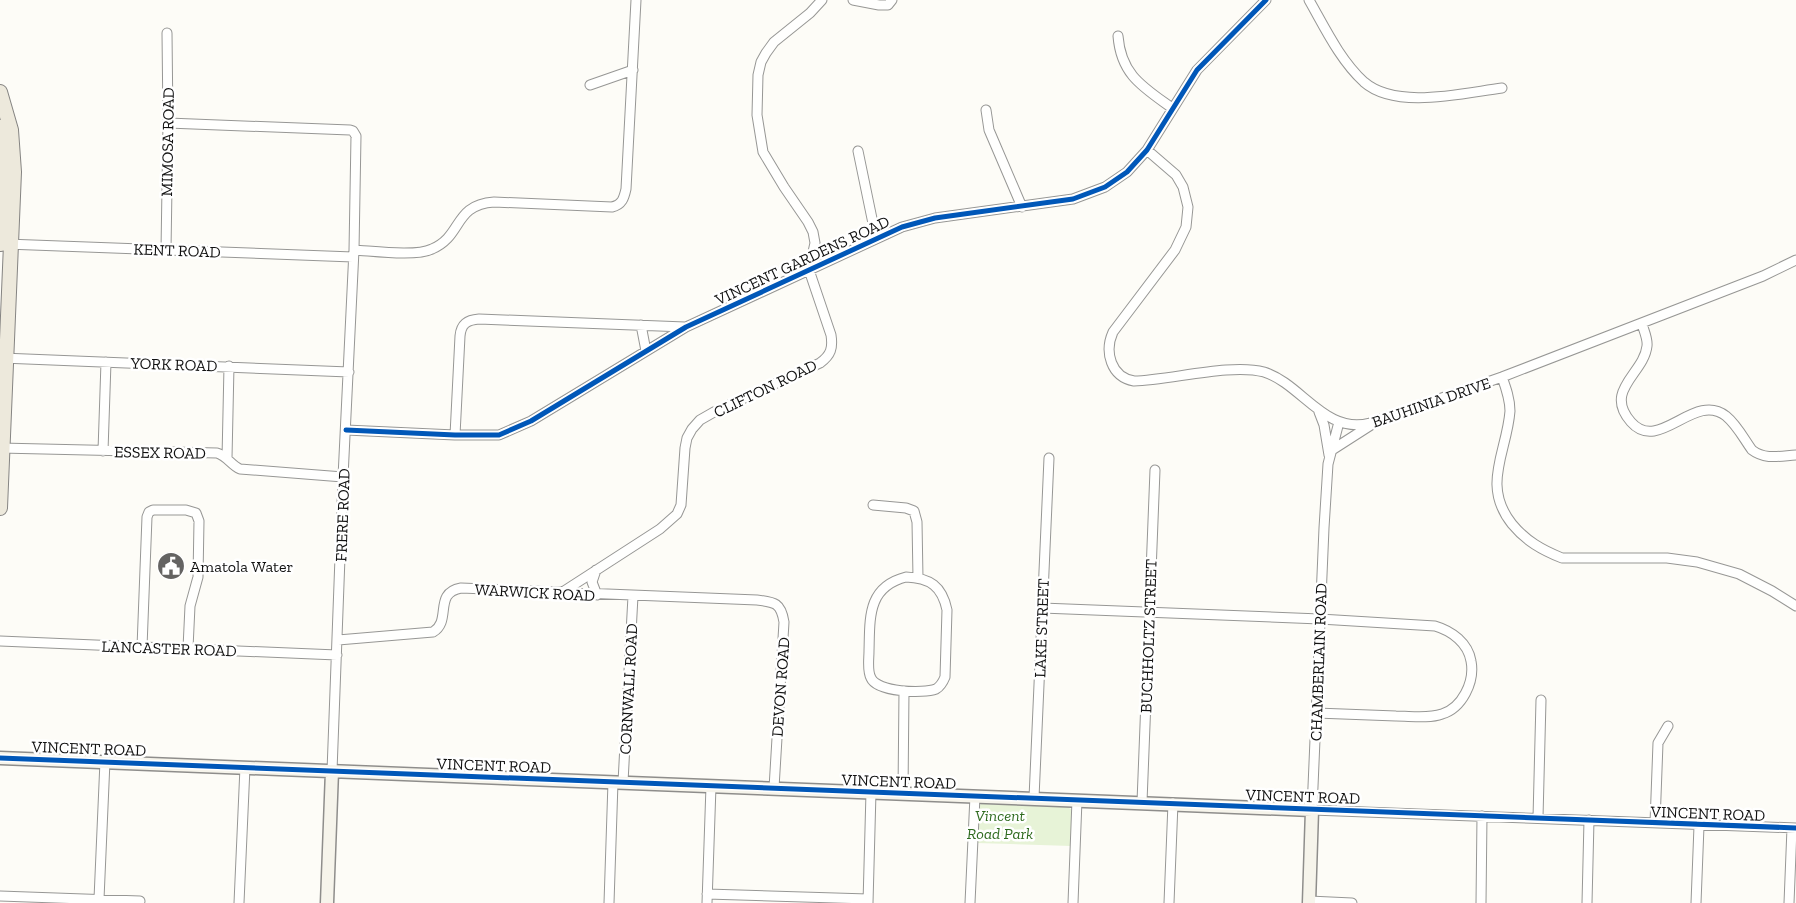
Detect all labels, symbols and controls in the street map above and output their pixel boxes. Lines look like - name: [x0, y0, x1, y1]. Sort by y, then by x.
- street label: MIMOSA ROAD: [157, 87, 178, 197]
- street label: VINCENT GARDENS ROAD: [711, 212, 892, 310]
- street label: KENT ROAD: [133, 239, 221, 262]
- street label: YORK ROAD: [129, 353, 218, 376]
- street label: CLIFTON ROAD: [711, 355, 820, 422]
- street label: BAUHINIA DRIVE: [1369, 373, 1493, 432]
- street label: ESSEX ROAD: [114, 442, 206, 463]
- street label: FRERE ROAD: [331, 468, 354, 562]
- public building icon: Amatola Water: [156, 551, 186, 581]
- place label: Amatola Water: [190, 557, 294, 576]
- street label: BUCHHOLTZ STREET: [1136, 558, 1161, 713]
- street label: LAKE STREET: [1030, 578, 1053, 678]
- street label: WARWICK ROAD: [474, 580, 596, 605]
- street label: CHAMBERLAIN ROAD: [1306, 583, 1331, 741]
- street label: CORNWALL ROAD: [616, 623, 641, 755]
- street label: LANCASTER ROAD: [101, 637, 237, 660]
- street label: DEVON ROAD: [768, 637, 793, 738]
- street label: VINCENT ROAD: [30, 737, 147, 760]
- street label: VINCENT ROAD: [435, 754, 552, 777]
- street label: VINCENT ROAD: [840, 770, 957, 793]
- street label: VINCENT ROAD: [1244, 785, 1361, 808]
- street label: VINCENT ROAD: [1649, 802, 1766, 825]
- park label: Vincent Road Park: [967, 806, 1033, 843]

